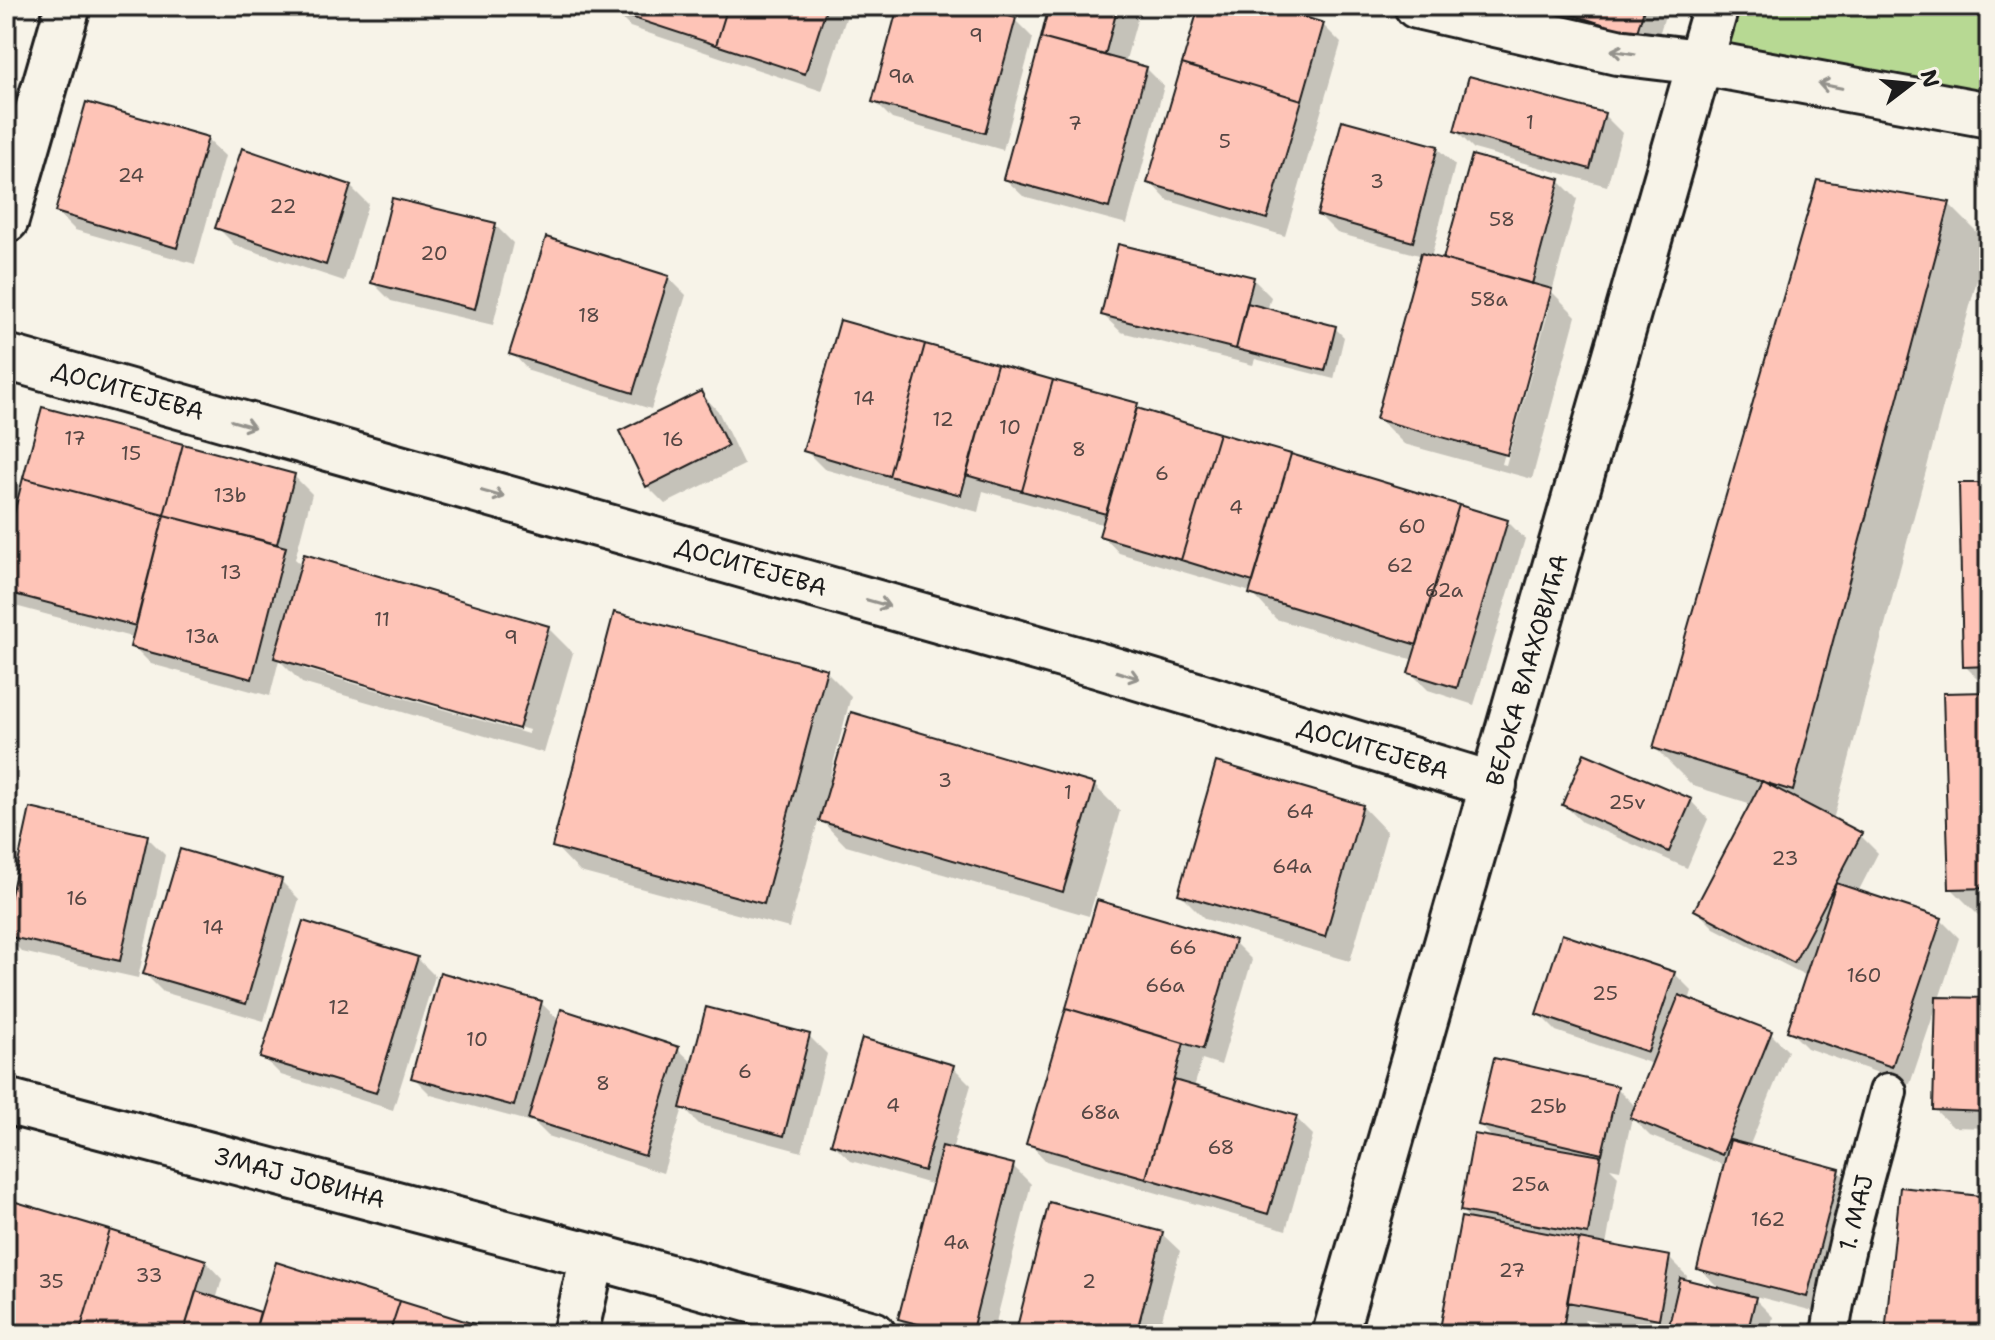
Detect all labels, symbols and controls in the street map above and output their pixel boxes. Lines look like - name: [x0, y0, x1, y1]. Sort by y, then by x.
- house number: 9: [969, 22, 983, 48]
- one-way arrow: [1611, 44, 1636, 59]
- north arrow: [1871, 44, 1951, 124]
- house number: 9a: [888, 63, 915, 89]
- text: N: [1913, 66, 1946, 91]
- one-way arrow: [1817, 77, 1843, 92]
- house number: 1: [1526, 109, 1534, 135]
- house number: 7: [1068, 110, 1082, 136]
- house number: 5: [1219, 128, 1231, 154]
- house number: 24: [118, 162, 144, 188]
- house number: 3: [1370, 168, 1384, 194]
- house number: 22: [270, 193, 297, 219]
- house number: 58: [1489, 206, 1515, 232]
- house number: 20: [420, 240, 448, 266]
- house number: 58a: [1470, 286, 1508, 312]
- house number: 18: [578, 302, 600, 328]
- street label: ДОСИТЕЈЕВА: [49, 354, 207, 428]
- house number: 14: [853, 385, 875, 411]
- house number: 12: [932, 406, 954, 432]
- house number: 10: [999, 414, 1021, 440]
- one-way arrow: [229, 417, 255, 432]
- house number: 17: [64, 425, 86, 451]
- house number: 16: [662, 426, 684, 452]
- house number: 8: [1072, 436, 1086, 462]
- house number: 15: [121, 440, 141, 466]
- house number: 6: [1155, 460, 1169, 486]
- house number: 13b: [214, 482, 246, 508]
- one-way arrow: [480, 487, 506, 502]
- house number: 4: [1229, 494, 1243, 520]
- house number: 60: [1398, 513, 1426, 539]
- street label: ДОСИТЕЈЕВА: [672, 530, 830, 604]
- street label: ВЕЉКА ВЛАХОВИЋА: [1479, 550, 1575, 790]
- house number: 62: [1387, 552, 1413, 578]
- house number: 13: [220, 559, 242, 585]
- house number: 62a: [1425, 577, 1464, 603]
- one-way arrow: [865, 597, 890, 611]
- house number: 11: [374, 606, 390, 632]
- house number: 13a: [185, 623, 219, 649]
- house number: 9: [504, 624, 518, 650]
- one-way arrow: [1115, 669, 1140, 683]
- street label: ДОСИТЕЈЕВА: [1294, 711, 1452, 787]
- house number: 3: [938, 767, 952, 793]
- house number: 1: [1064, 779, 1072, 805]
- house number: 25v: [1609, 789, 1645, 815]
- house number: 64: [1286, 798, 1314, 824]
- house number: 23: [1772, 845, 1798, 871]
- house number: 64a: [1272, 853, 1312, 879]
- house number: 16: [66, 885, 88, 911]
- house number: 14: [202, 914, 224, 940]
- house number: 66: [1169, 934, 1197, 960]
- house number: 160: [1846, 962, 1882, 988]
- house number: 66a: [1145, 972, 1185, 998]
- house number: 25: [1592, 980, 1618, 1006]
- house number: 12: [328, 994, 350, 1020]
- house number: 10: [466, 1026, 488, 1052]
- house number: 6: [738, 1058, 752, 1084]
- house number: 8: [596, 1070, 610, 1096]
- house number: 4: [886, 1092, 900, 1118]
- house number: 25b: [1529, 1093, 1567, 1119]
- house number: 68a: [1080, 1099, 1120, 1125]
- house number: 68: [1207, 1134, 1235, 1160]
- street label: ЗМАЈ ЈОВИНА: [211, 1140, 389, 1216]
- house number: 25a: [1511, 1171, 1550, 1197]
- street label: 1. МАЈ: [1831, 1172, 1881, 1254]
- house number: 162: [1751, 1206, 1785, 1232]
- house number: 4a: [943, 1229, 970, 1255]
- house number: 27: [1499, 1257, 1525, 1283]
- house number: 33: [136, 1262, 162, 1288]
- house number: 35: [38, 1268, 64, 1294]
- house number: 2: [1082, 1268, 1096, 1294]

